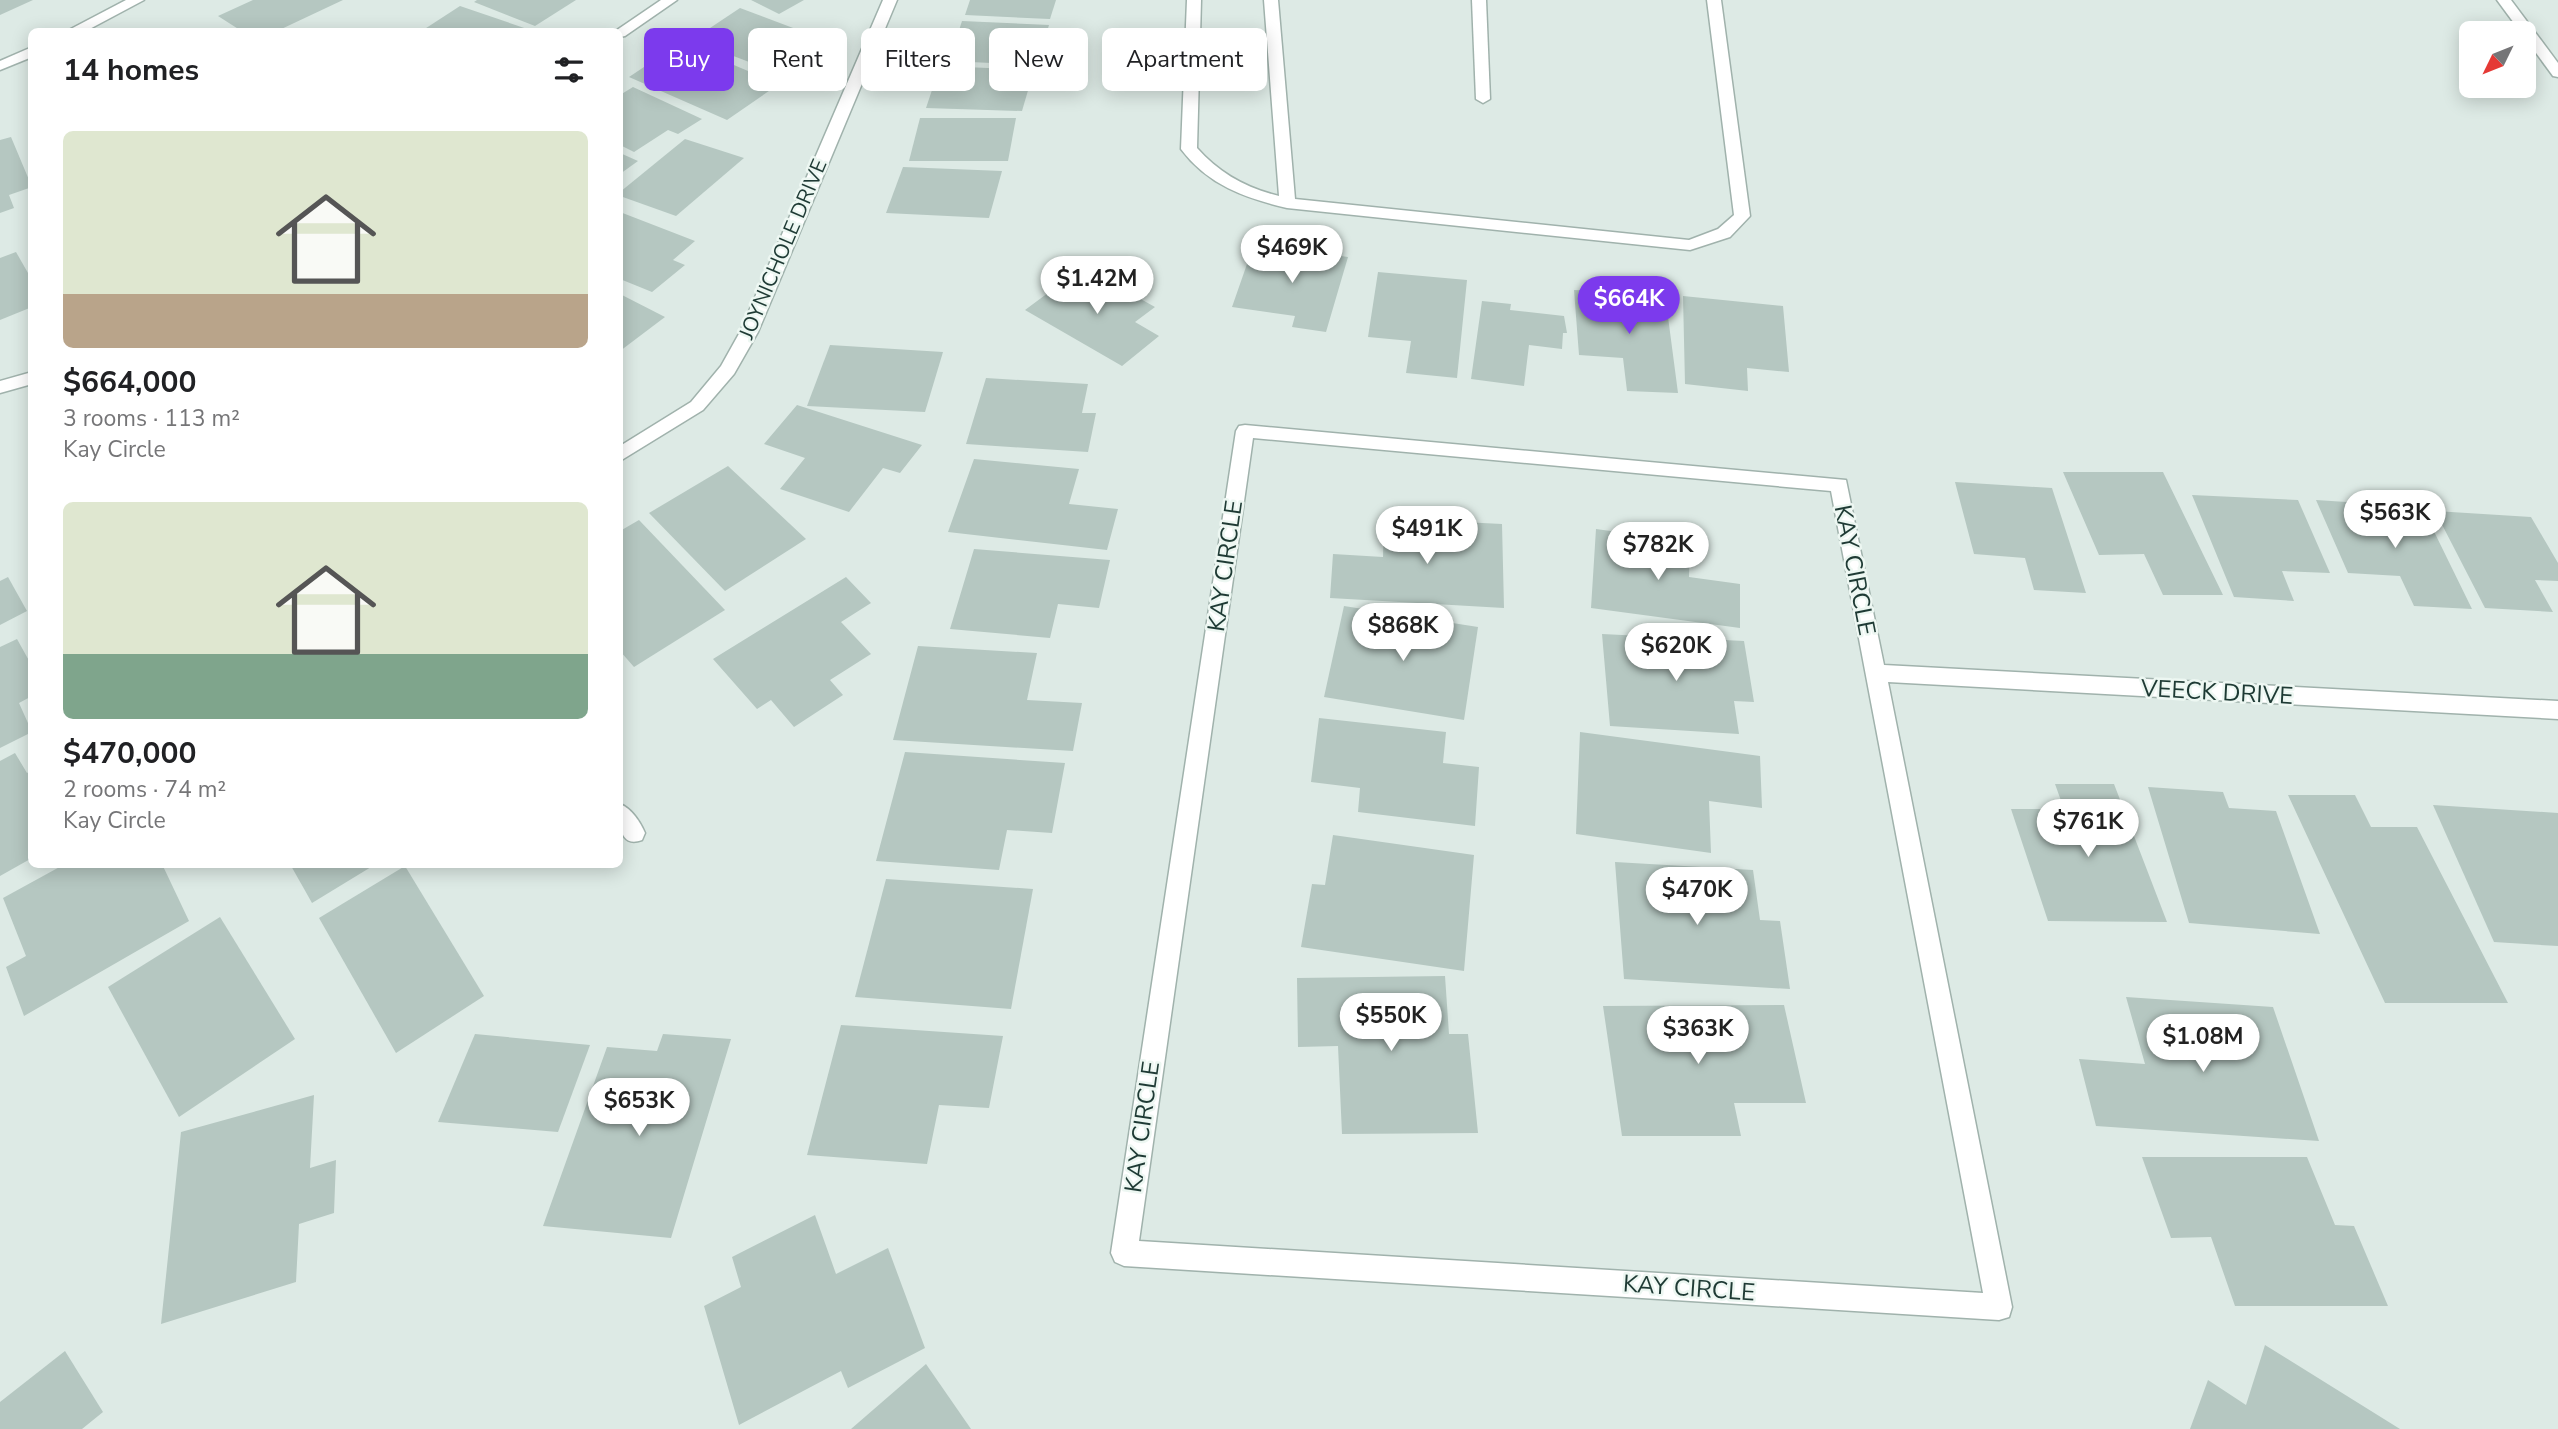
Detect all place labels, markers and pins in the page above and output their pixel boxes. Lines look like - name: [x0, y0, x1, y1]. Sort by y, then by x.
- pin: $469K: [1243, 226, 1341, 285]
- pin: $1.42M: [1040, 256, 1154, 316]
- pin: $664K: [1580, 276, 1678, 336]
- pin: $563K: [2346, 490, 2444, 550]
- pin: $491K: [1378, 506, 1476, 566]
- pin: $782K: [1609, 522, 1707, 582]
- pin: $868K: [1354, 604, 1452, 663]
- pin: $620K: [1627, 624, 1725, 683]
- pin: $761K: [2039, 800, 2137, 859]
- pin: $470K: [1648, 867, 1746, 927]
- pin: $550K: [1342, 993, 1440, 1053]
- pin: $363K: [1649, 1006, 1747, 1066]
- pin: $1.08M: [2146, 1014, 2260, 1074]
- pin: $653K: [590, 1078, 688, 1138]

